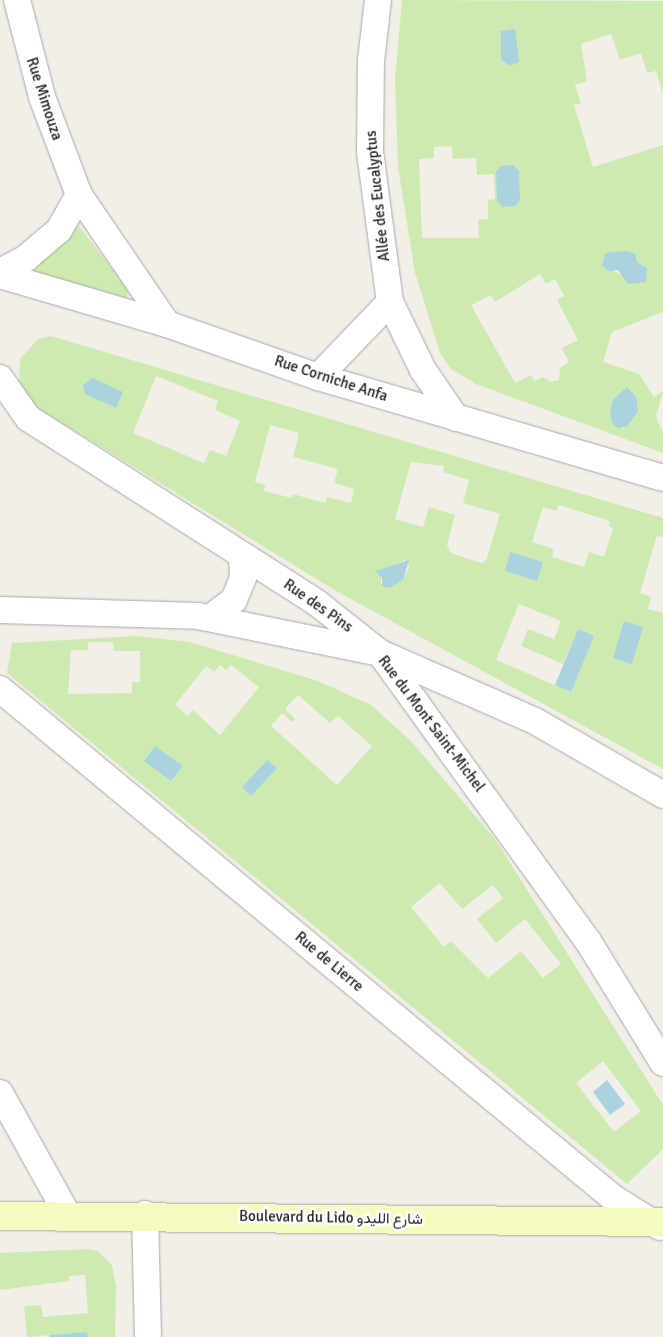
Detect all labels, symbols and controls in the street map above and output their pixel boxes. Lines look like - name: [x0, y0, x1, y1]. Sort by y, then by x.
- street label: Rue Mimouza: [22, 55, 66, 143]
- street label: Allée des Eucalyptus: [362, 130, 394, 262]
- street label: Rue Corniche Anfa: [272, 352, 390, 406]
- street label: Rue des Pins: [280, 576, 356, 636]
- street label: Rue du Mont Saint-Michel: [374, 652, 488, 796]
- street label: Rue de Lierre: [291, 928, 367, 996]
- street label: Boulevard du Lido شارع الليدو: [239, 1207, 423, 1229]

